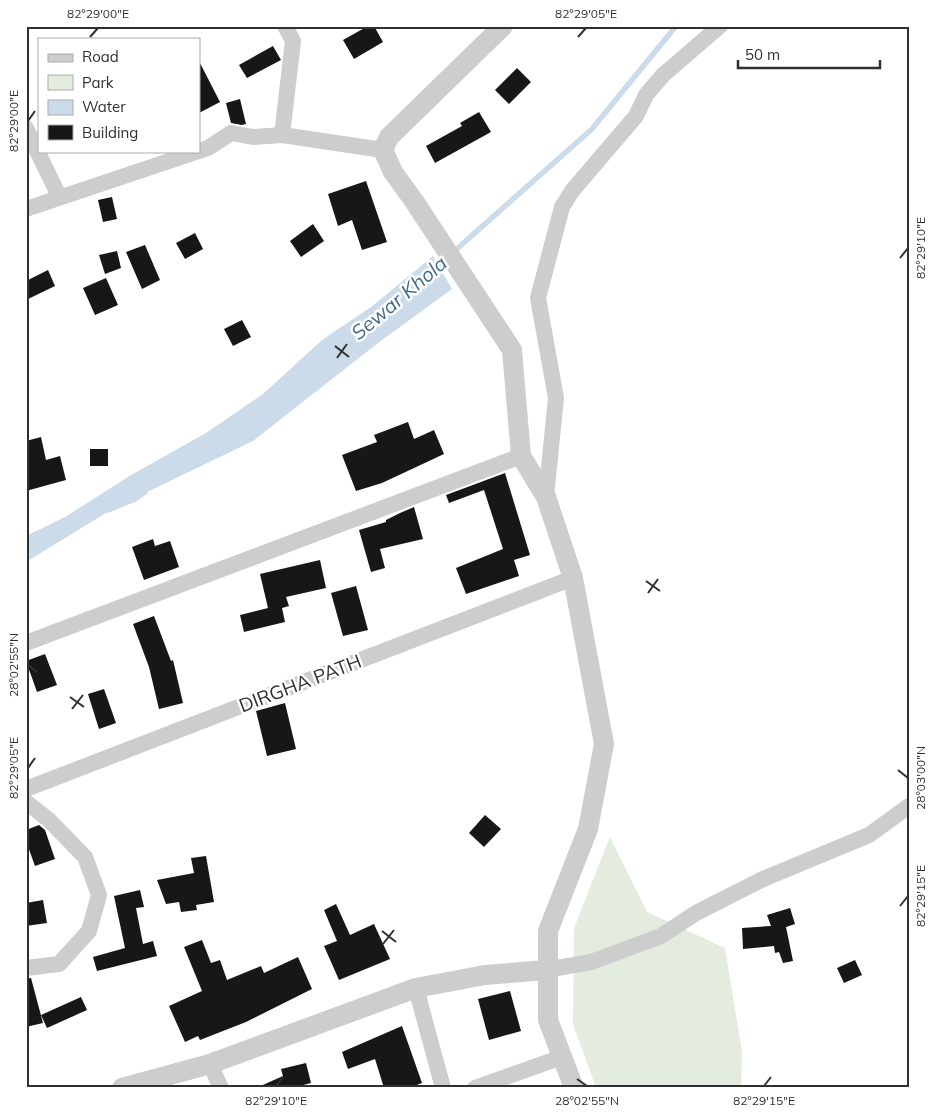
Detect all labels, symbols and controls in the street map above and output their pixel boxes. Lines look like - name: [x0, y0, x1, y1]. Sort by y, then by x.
- text: 82°29'00"E: [67, 6, 129, 21]
- text: 82°29'05"E: [555, 6, 617, 21]
- legend: [38, 38, 200, 152]
- scale bar: [738, 38, 880, 70]
- text: 50 m: [745, 45, 780, 64]
- text: Road: [82, 47, 119, 66]
- text: Park: [82, 73, 114, 92]
- text: 82°29'00"E: [6, 90, 21, 152]
- text: Water: [82, 97, 126, 116]
- text: Building: [82, 123, 138, 142]
- text: 82°29'10"E: [913, 217, 928, 279]
- water label: Sewar Khola: [346, 250, 452, 345]
- text: 28°02'55"N: [6, 633, 21, 697]
- street label: DIRGHA PATH: [235, 649, 365, 717]
- text: 82°29'05"E: [6, 737, 21, 799]
- text: 28°03'00"N: [913, 746, 928, 810]
- text: 82°29'15"E: [913, 865, 928, 927]
- text: 82°29'10"E: [245, 1093, 307, 1108]
- text: 28°02'55"N: [555, 1093, 619, 1108]
- text: 82°29'15"E: [733, 1093, 795, 1108]

